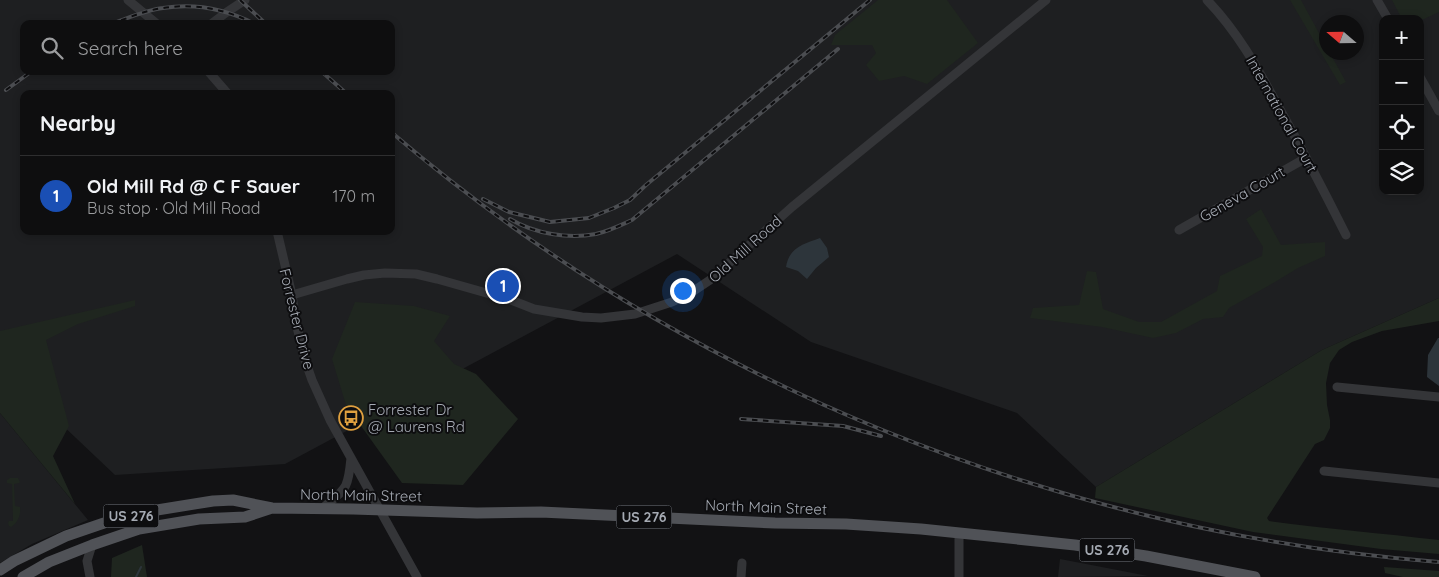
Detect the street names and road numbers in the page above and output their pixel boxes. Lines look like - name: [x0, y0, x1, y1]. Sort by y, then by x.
- street label: International Court: [1242, 52, 1322, 176]
- street label: Geneva Court: [1196, 162, 1288, 226]
- street label: Old Mill Road: [705, 211, 785, 287]
- street label: Forrester Drive: [275, 266, 319, 372]
- street label: North Main Street: [300, 484, 422, 506]
- street label: North Main Street: [705, 495, 827, 519]
- road number: US 276: [104, 504, 158, 528]
- road number: US 276: [616, 506, 672, 528]
- road number: US 276: [1080, 538, 1134, 562]

